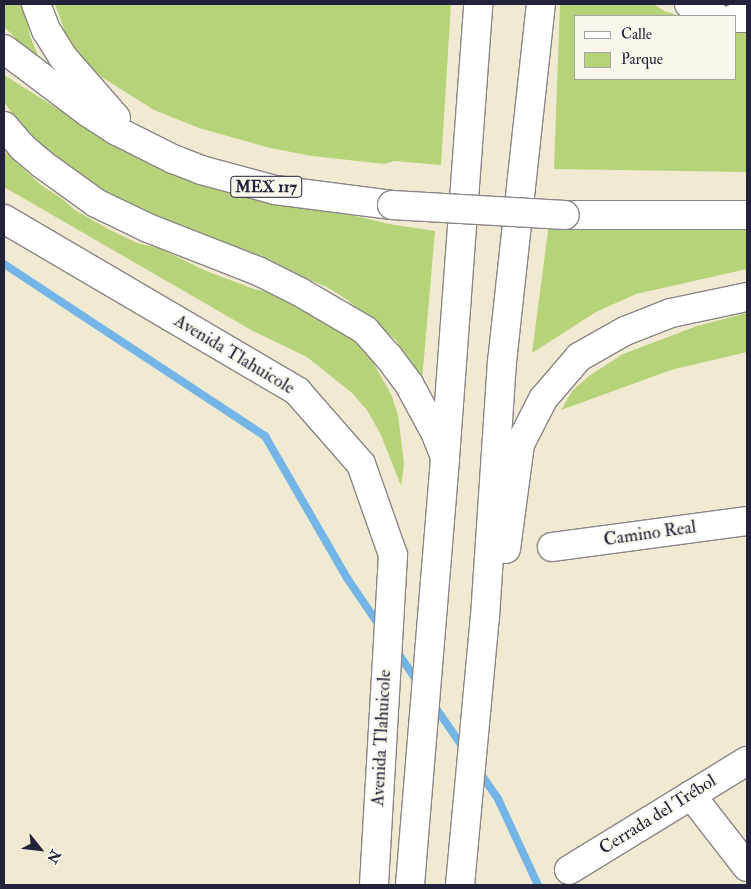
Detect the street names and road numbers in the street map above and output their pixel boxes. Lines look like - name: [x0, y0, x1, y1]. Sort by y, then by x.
- road number: MEX 117: [230, 173, 302, 200]
- street label: Avenida Tlahuicole: [170, 311, 298, 399]
- street label: Camino Real: [602, 517, 698, 551]
- street label: Avenida Tlahuicole: [368, 669, 396, 807]
- street label: Cerrada del Trébol: [595, 770, 721, 860]

